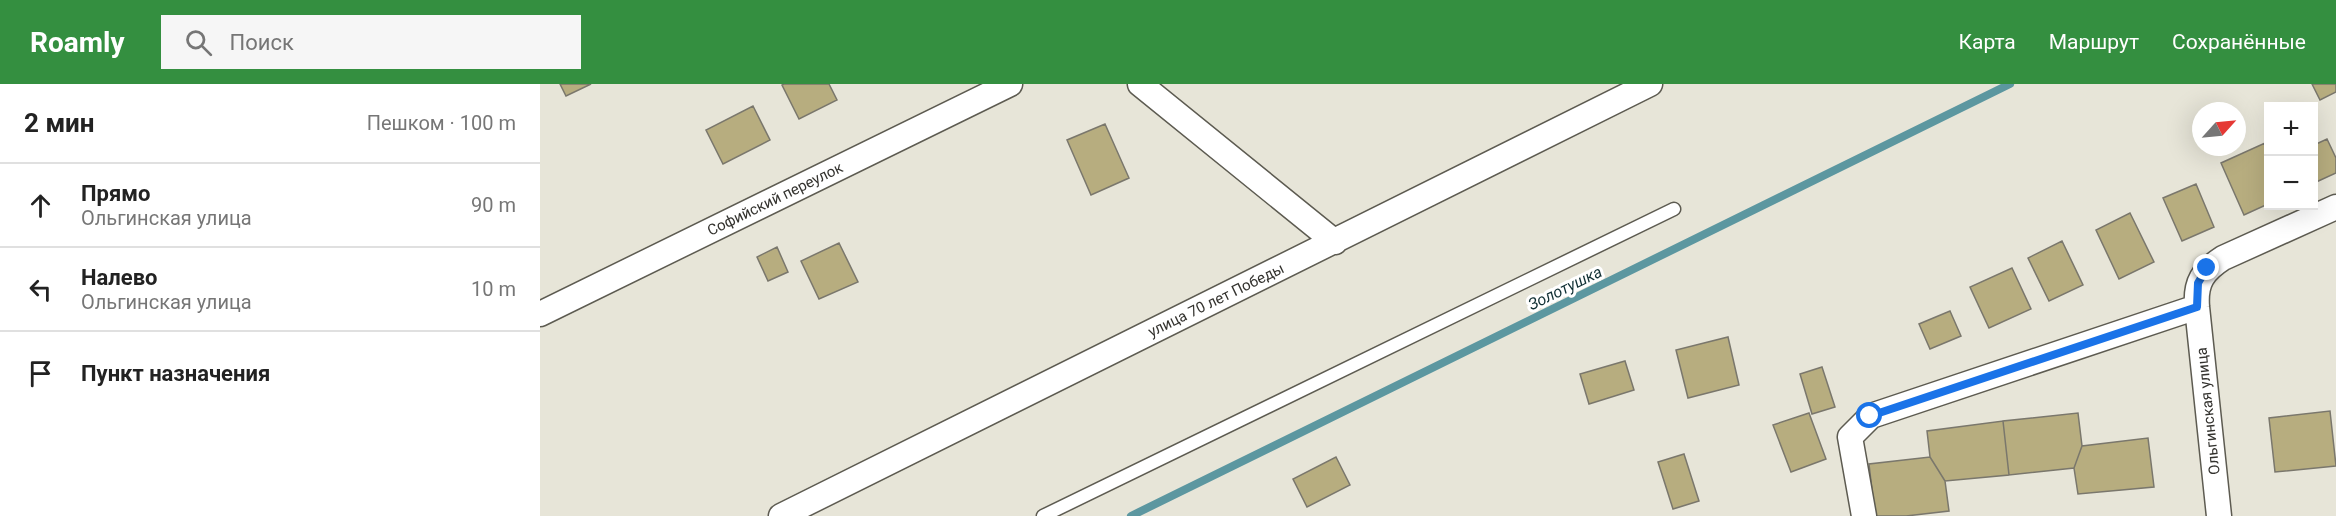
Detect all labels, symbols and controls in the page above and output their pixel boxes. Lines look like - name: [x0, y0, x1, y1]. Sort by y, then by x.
- search box: [161, 15, 581, 69]
- text: Roamly: [30, 26, 125, 59]
- icon: search: [182, 26, 215, 59]
- text: Поиск: [230, 30, 294, 55]
- text: Карта: [1959, 30, 2016, 54]
- text: Маршрут: [2049, 30, 2139, 54]
- text: Сохранённые: [2172, 30, 2306, 54]
- north arrow: [2192, 102, 2246, 156]
- map controls: [2264, 102, 2318, 210]
- button: +: [2264, 102, 2318, 156]
- text: 2 мин: [24, 108, 95, 138]
- text: Пешком · 100 m: [367, 111, 516, 135]
- button: −: [2264, 156, 2318, 210]
- street label: Софийский переулок: [704, 158, 846, 240]
- text: Прямо: [81, 181, 150, 206]
- icon: ahead: [24, 189, 57, 222]
- text: 90 m: [471, 193, 516, 217]
- text: Ольгинская улица: [81, 206, 252, 230]
- route end: [2193, 254, 2219, 280]
- street label: улица 70 лет Победы: [1145, 259, 1287, 341]
- water label: Золотушка: [1525, 262, 1605, 314]
- text: Налево: [81, 265, 158, 290]
- icon: left: [24, 273, 57, 306]
- text: 10 m: [471, 277, 516, 301]
- text: Ольгинская улица: [81, 290, 252, 314]
- street label: Ольгинская улица: [2192, 346, 2224, 476]
- icon: arrive: [24, 357, 57, 390]
- text: Пункт назначения: [81, 361, 270, 386]
- route start: [1856, 402, 1882, 428]

